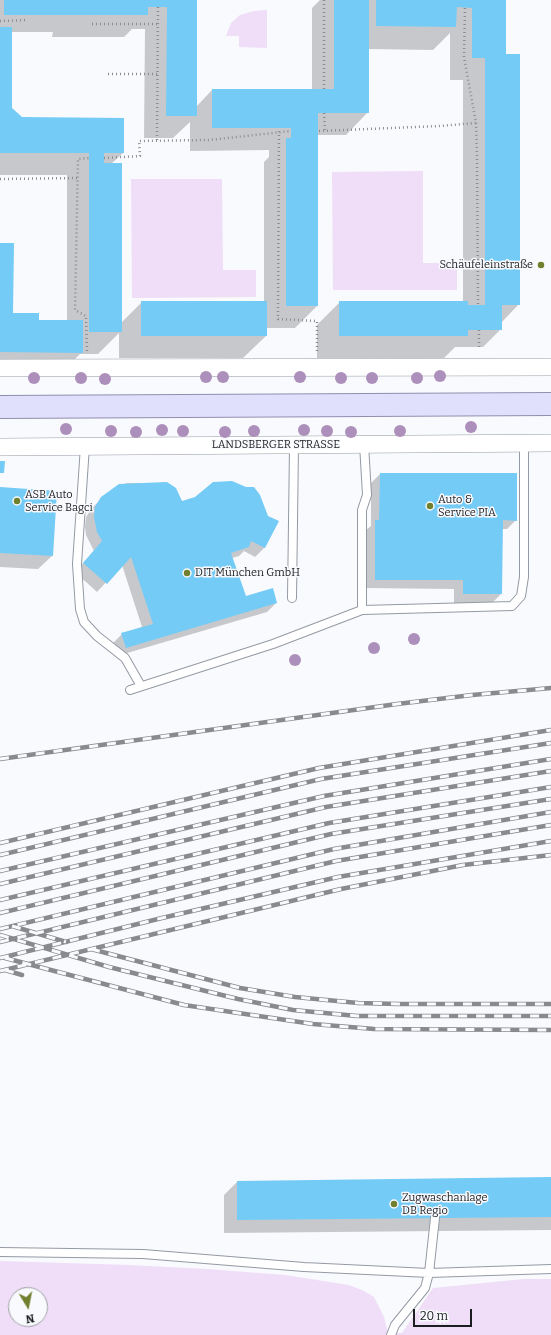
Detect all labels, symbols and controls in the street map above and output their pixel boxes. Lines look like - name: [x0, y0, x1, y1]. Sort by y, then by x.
- place label: Schäufeleinstraße: [439, 258, 533, 272]
- marker: Schäufeleinstraße: [536, 260, 546, 270]
- street label: LANDSBERGER STRASSE: [212, 438, 340, 452]
- place label: ASB Auto Service Bagci: [25, 488, 93, 514]
- place label: Auto & Service PIA: [438, 493, 496, 519]
- marker: ASB Auto Service Bagci: [12, 496, 22, 506]
- marker: Auto & Service PIA: [425, 501, 435, 511]
- place label: DIT München GmbH: [195, 566, 300, 580]
- marker: DIT München GmbH: [182, 568, 192, 578]
- place label: Zugwaschanlage DB Regio: [402, 1191, 488, 1217]
- marker: Zugwaschanlage DB Regio: [389, 1199, 399, 1209]
- north arrow: [8, 1287, 48, 1327]
- scale bar: [415, 1301, 474, 1327]
- text: 20 m: [420, 1309, 448, 1323]
- text: N: [25, 1311, 35, 1325]

